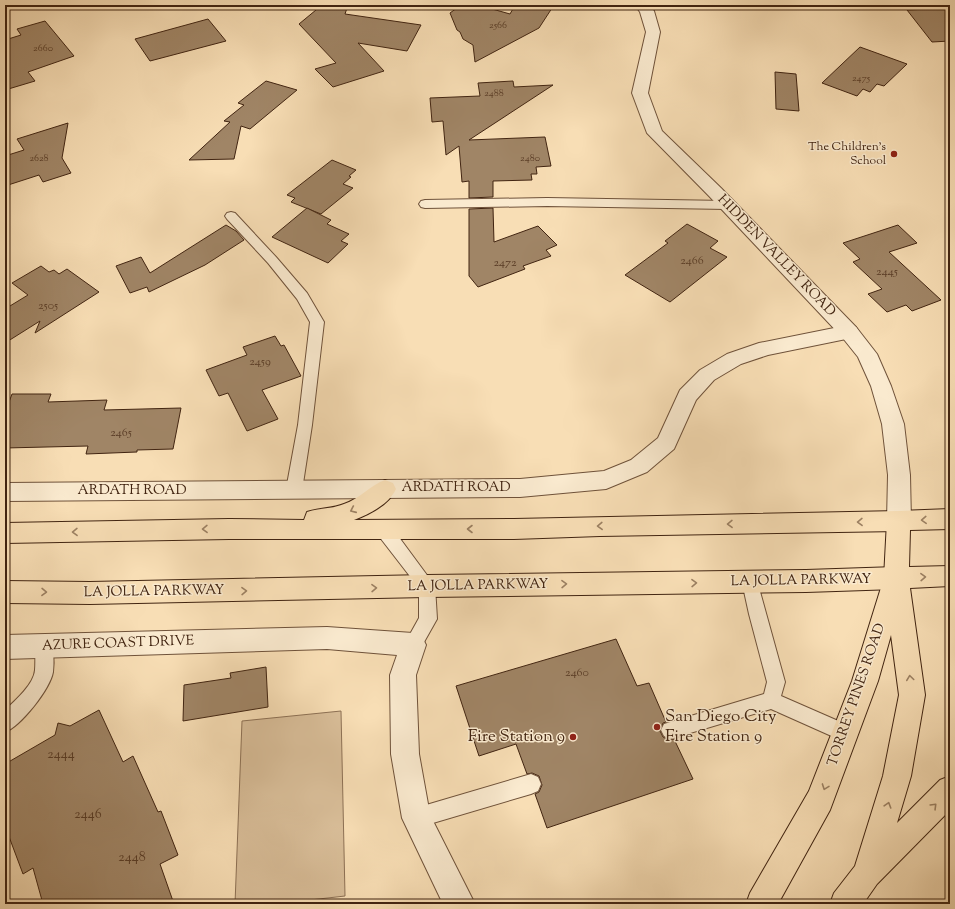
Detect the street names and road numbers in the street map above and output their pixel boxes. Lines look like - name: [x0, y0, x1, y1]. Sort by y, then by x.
- street label: HIDDEN VALLEY ROAD: [712, 191, 840, 321]
- street label: ARDATH ROAD: [401, 478, 511, 498]
- street label: ARDATH ROAD: [77, 481, 187, 501]
- street label: LA JOLLA PARKWAY: [730, 570, 872, 592]
- street label: LA JOLLA PARKWAY: [407, 575, 549, 597]
- street label: LA JOLLA PARKWAY: [83, 581, 225, 603]
- street label: TORREY PINES ROAD: [823, 621, 891, 769]
- street label: AZURE COAST DRIVE: [41, 631, 195, 657]

